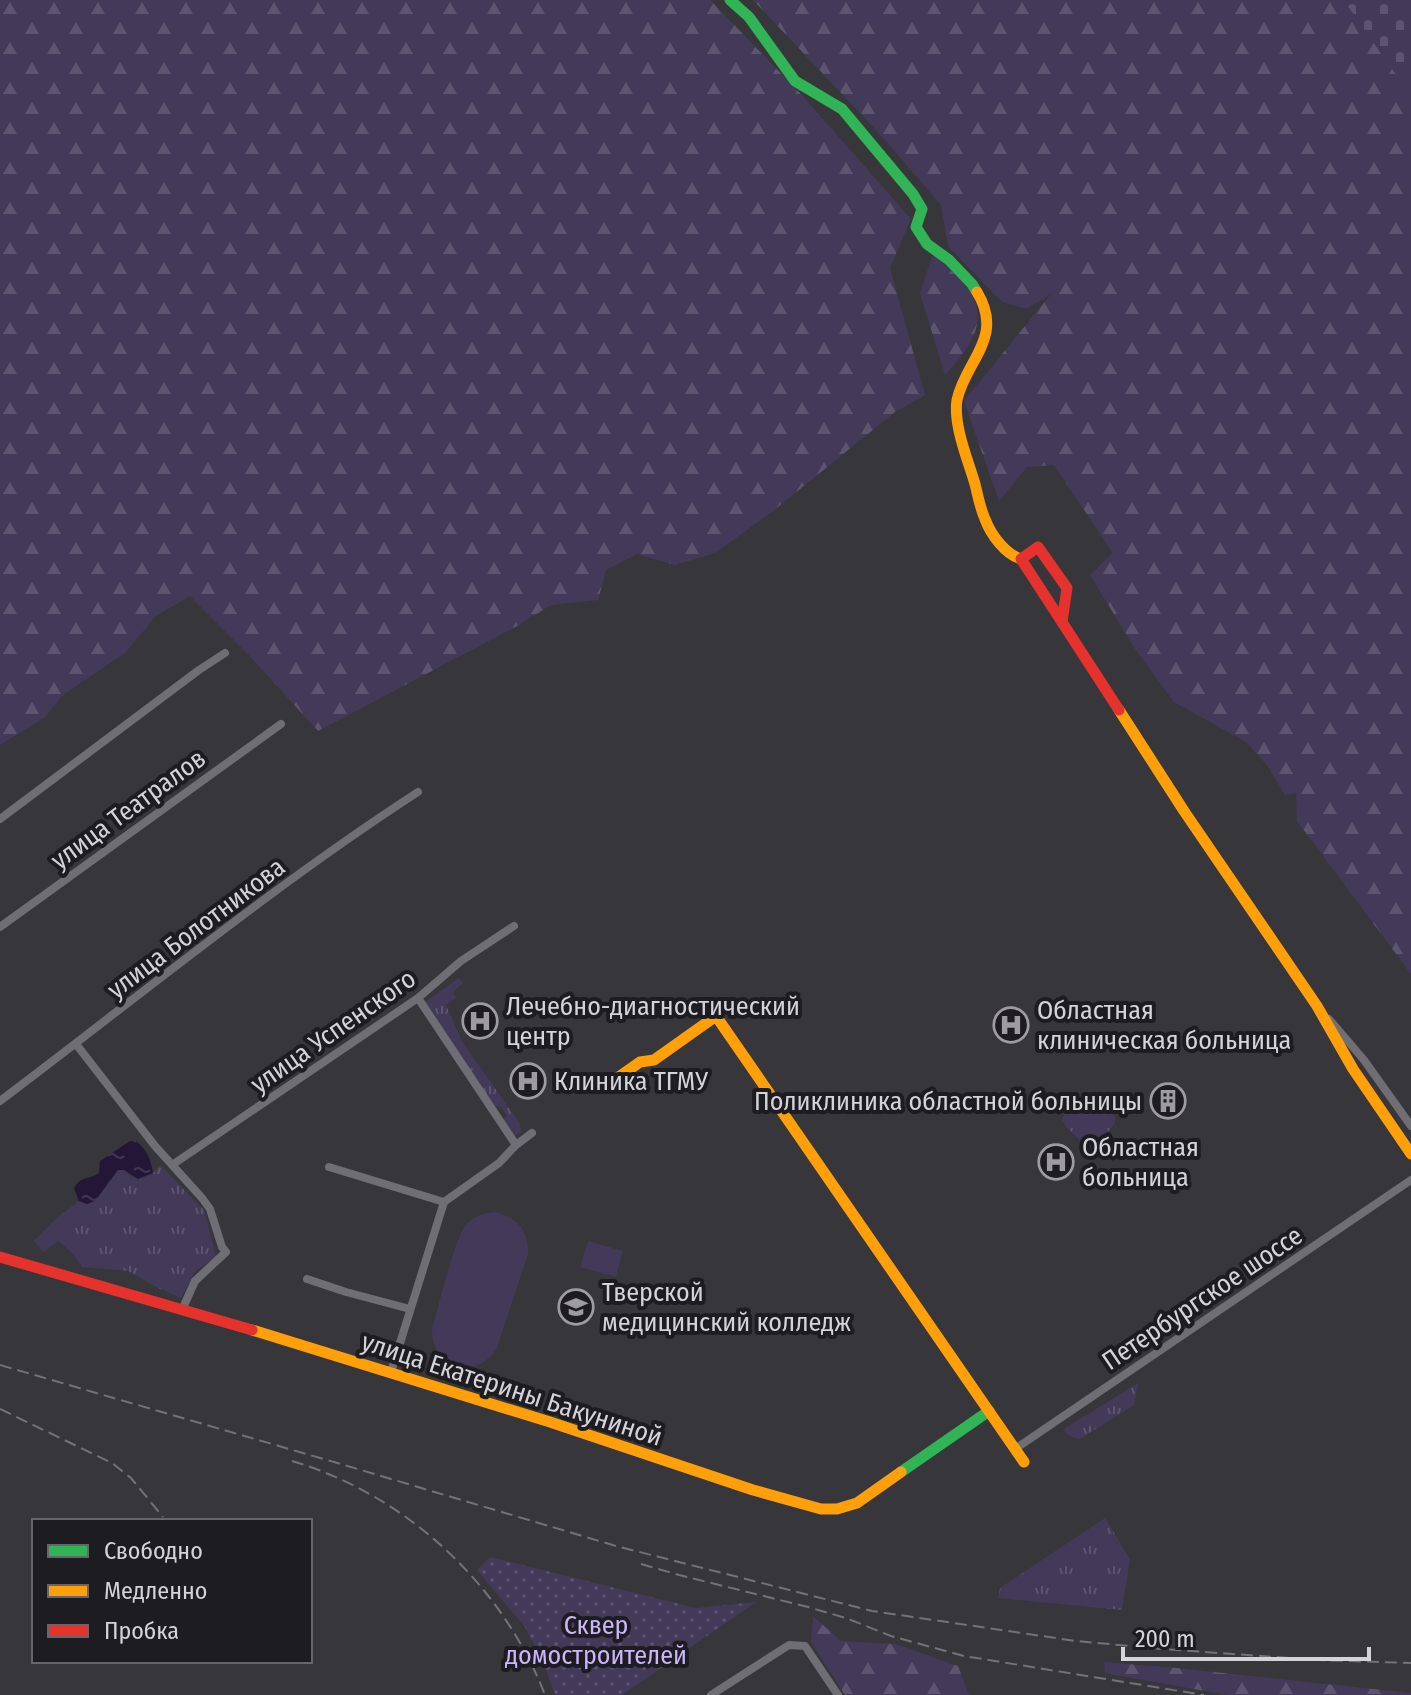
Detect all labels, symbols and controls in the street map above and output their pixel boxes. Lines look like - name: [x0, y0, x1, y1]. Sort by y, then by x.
- street label: улица Театралов: [45, 743, 212, 876]
- street label: улица Болотникова: [101, 852, 291, 1005]
- street label: улица Успенского: [245, 963, 422, 1100]
- place label: Лечебно-диагностический центр: [506, 991, 800, 1052]
- place label: Областная клиническая больница: [1037, 995, 1291, 1056]
- hospital icon: Лечебно-диагностический центр: [461, 1002, 499, 1040]
- hospital icon: Областная клиническая больница: [992, 1006, 1030, 1044]
- hospital icon: Клиника ТГМУ: [509, 1062, 547, 1100]
- place label: Клиника ТГМУ: [554, 1066, 708, 1097]
- building icon: Поликлиника областной больницы: [1149, 1082, 1187, 1120]
- place label: Поликлиника областной больницы: [754, 1086, 1142, 1117]
- place label: Областная больница: [1082, 1132, 1199, 1193]
- hospital icon: Областная больница: [1037, 1143, 1075, 1181]
- street label: Петербургское шоссе: [1096, 1220, 1308, 1377]
- place label: Тверской медицинский колледж: [602, 1277, 851, 1338]
- school or university icon: Тверской медицинский колледж: [557, 1288, 595, 1326]
- street label: улица Екатерины Бакуниной: [358, 1326, 666, 1453]
- legend: [32, 1519, 312, 1663]
- text: Свободно: [104, 1537, 203, 1565]
- text: Медленно: [104, 1577, 207, 1605]
- park label: Сквер домостроителей: [505, 1610, 687, 1671]
- scale bar: [1123, 1611, 1369, 1661]
- text: Пробка: [104, 1617, 179, 1645]
- text: 200 m: [1135, 1625, 1195, 1653]

